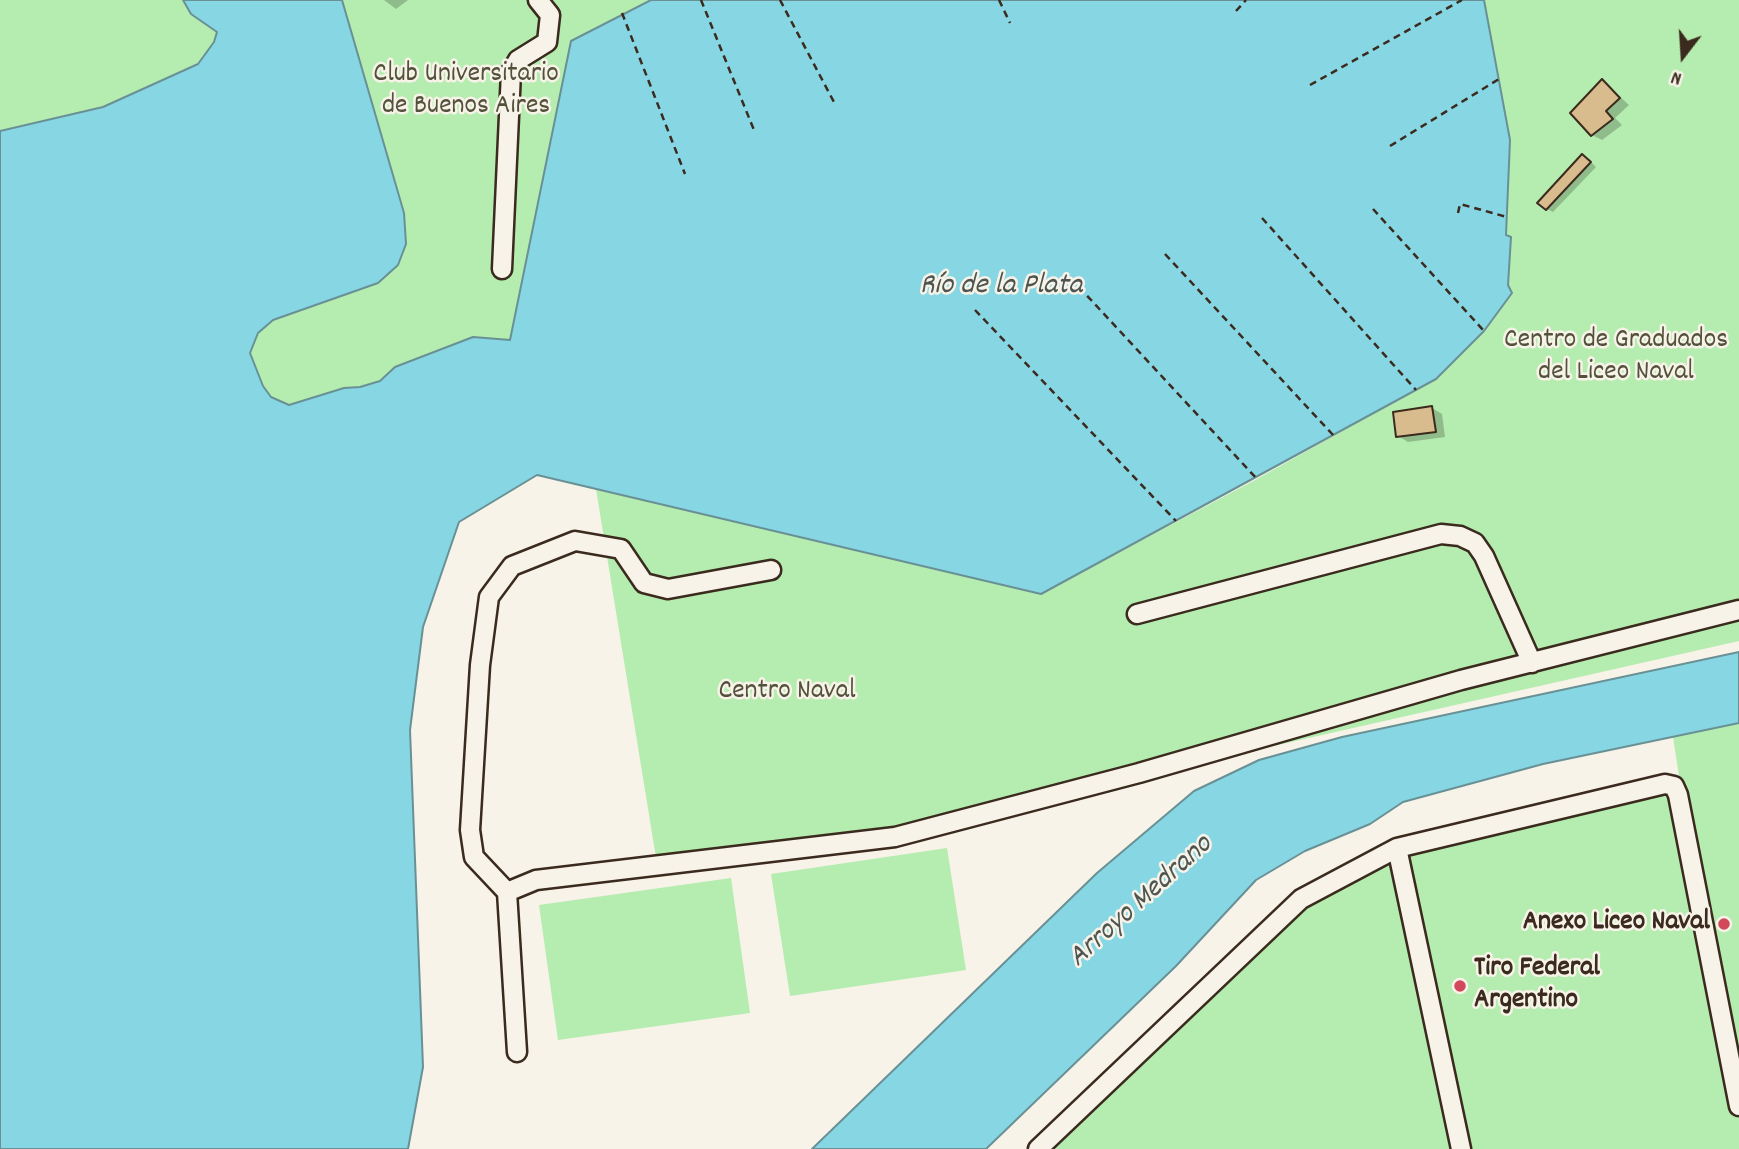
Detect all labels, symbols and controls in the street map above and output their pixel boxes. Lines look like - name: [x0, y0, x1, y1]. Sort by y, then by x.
- north arrow: [1648, 21, 1718, 91]
- park label: Club Universitario de Buenos Aires: [373, 59, 559, 125]
- text: N: [1668, 62, 1685, 91]
- water label: Río de la Plata: [920, 270, 1082, 306]
- park label: Centro de Graduados del Liceo Naval: [1504, 325, 1728, 391]
- park label: Centro Naval: [718, 676, 856, 710]
- water label: Arroyo Medrano: [1062, 829, 1222, 977]
- place label: Anexo Liceo Naval: [1523, 907, 1710, 941]
- marker: Anexo Liceo Naval: [1716, 916, 1732, 932]
- place label: Tiro Federal Argentino: [1474, 953, 1600, 1019]
- marker: Tiro Federal Argentino: [1452, 978, 1468, 994]

